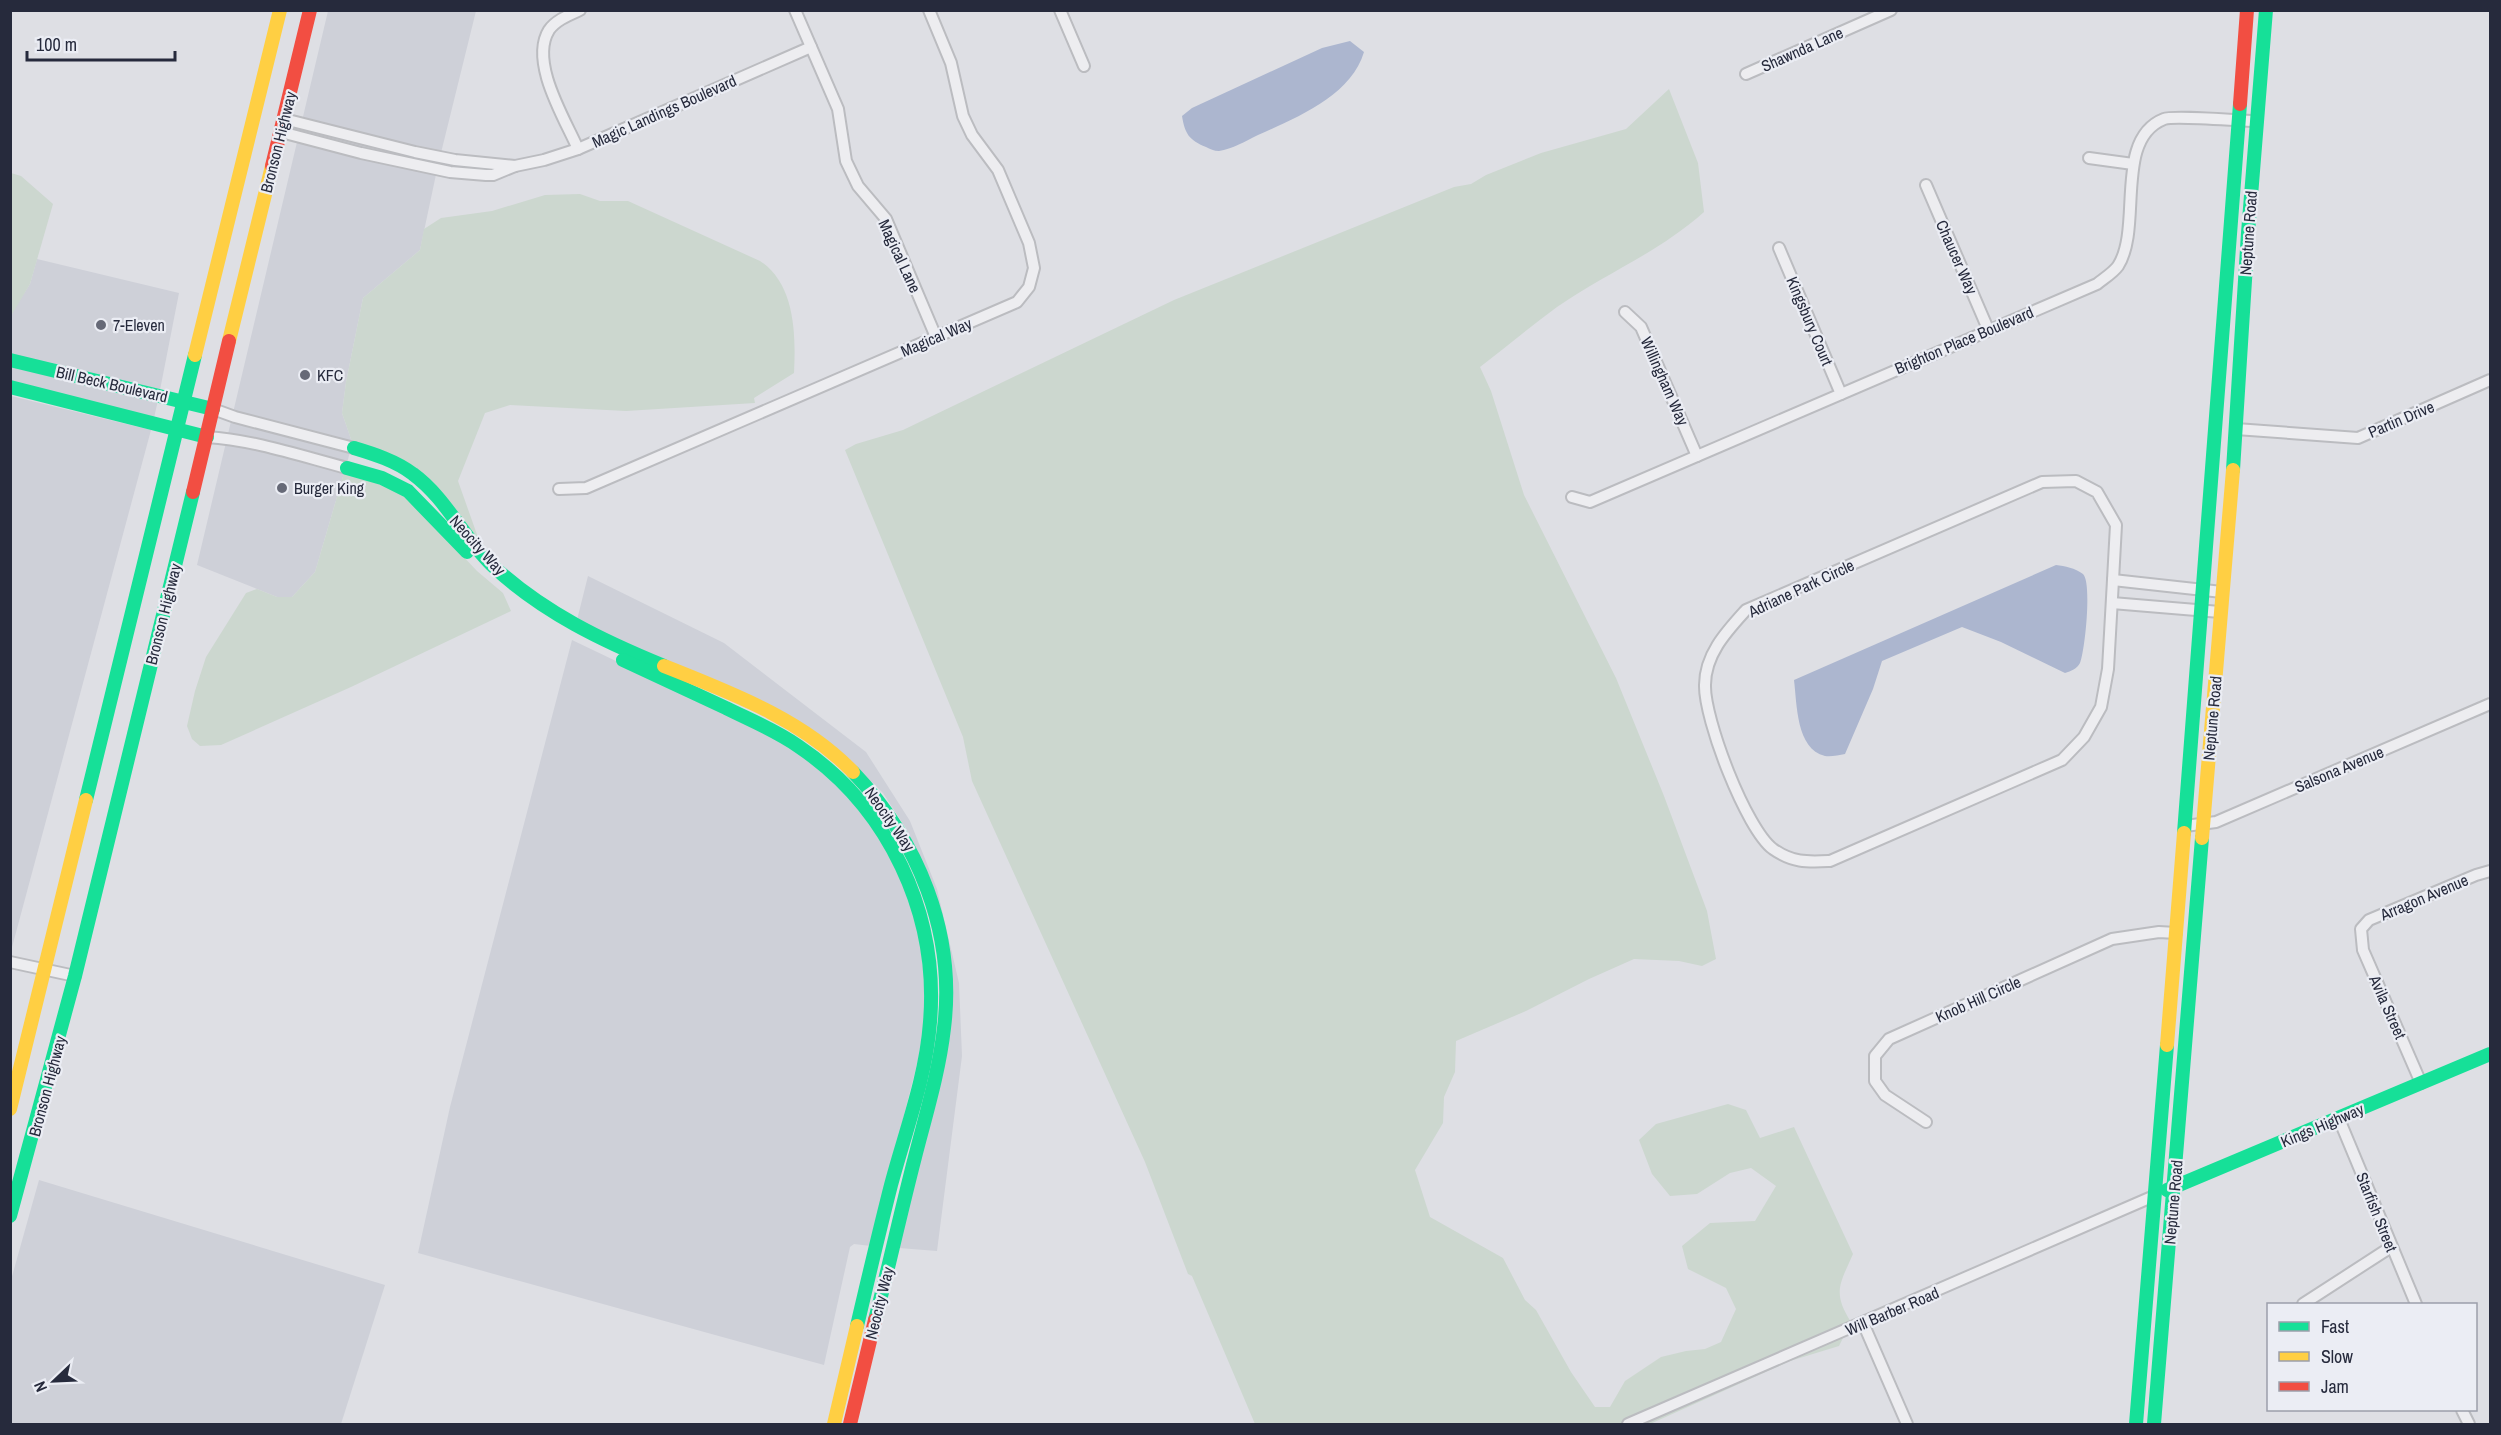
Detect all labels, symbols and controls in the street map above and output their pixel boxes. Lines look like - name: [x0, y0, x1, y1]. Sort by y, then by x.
- street label: Shawnda Lane: [1758, 21, 1846, 77]
- scale bar: [27, 24, 176, 62]
- text: 100 m: [36, 32, 77, 57]
- street label: Magic Landings Boulevard: [588, 69, 740, 153]
- street label: Bronson Highway: [255, 89, 301, 195]
- street label: Neptune Road: [2234, 190, 2262, 276]
- street label: Magical Lane: [873, 216, 927, 296]
- street label: Chaucer Way: [1931, 216, 1983, 298]
- street label: Kingsbury Court: [1781, 273, 1839, 369]
- street label: Brighton Place Boulevard: [1891, 301, 2037, 379]
- street label: Magical Way: [897, 312, 975, 362]
- place label: 7-Eleven: [113, 314, 165, 336]
- marker: 7-Eleven: [94, 318, 108, 332]
- street label: Willingham Way: [1636, 333, 1695, 429]
- street label: Bill Beck Boulevard: [54, 360, 170, 408]
- place label: KFC: [317, 364, 343, 386]
- marker: KFC: [298, 368, 312, 382]
- street label: Partin Drive: [2364, 395, 2438, 443]
- place label: Burger King: [294, 477, 365, 499]
- marker: Burger King: [275, 481, 289, 495]
- street label: Neocity Way: [445, 510, 511, 580]
- street label: Adriane Park Circle: [1744, 554, 1858, 623]
- street label: Bronson Highway: [140, 561, 186, 667]
- street label: Neptune Road: [2197, 675, 2227, 761]
- street label: Salsona Avenue: [2291, 740, 2387, 798]
- street label: Neocity Way: [860, 782, 920, 856]
- street label: Arragon Avenue: [2376, 869, 2472, 926]
- street label: Knob Hill Circle: [1932, 970, 2024, 1028]
- street label: Avila Street: [2364, 971, 2412, 1043]
- street label: Bronson Highway: [23, 1033, 71, 1139]
- street label: Kings Highway: [2277, 1097, 2367, 1152]
- street label: Neptune Road: [2158, 1159, 2188, 1245]
- street label: Starfish Street: [2351, 1169, 2403, 1255]
- street label: Neocity Way: [859, 1264, 899, 1342]
- street label: Will Barber Road: [1842, 1281, 1942, 1341]
- legend: [2267, 1303, 2477, 1411]
- text: Fast: [2321, 1314, 2349, 1339]
- text: Slow: [2321, 1344, 2353, 1369]
- north arrow: [24, 1351, 84, 1411]
- text: Jam: [2321, 1374, 2349, 1399]
- text: N: [28, 1378, 52, 1396]

